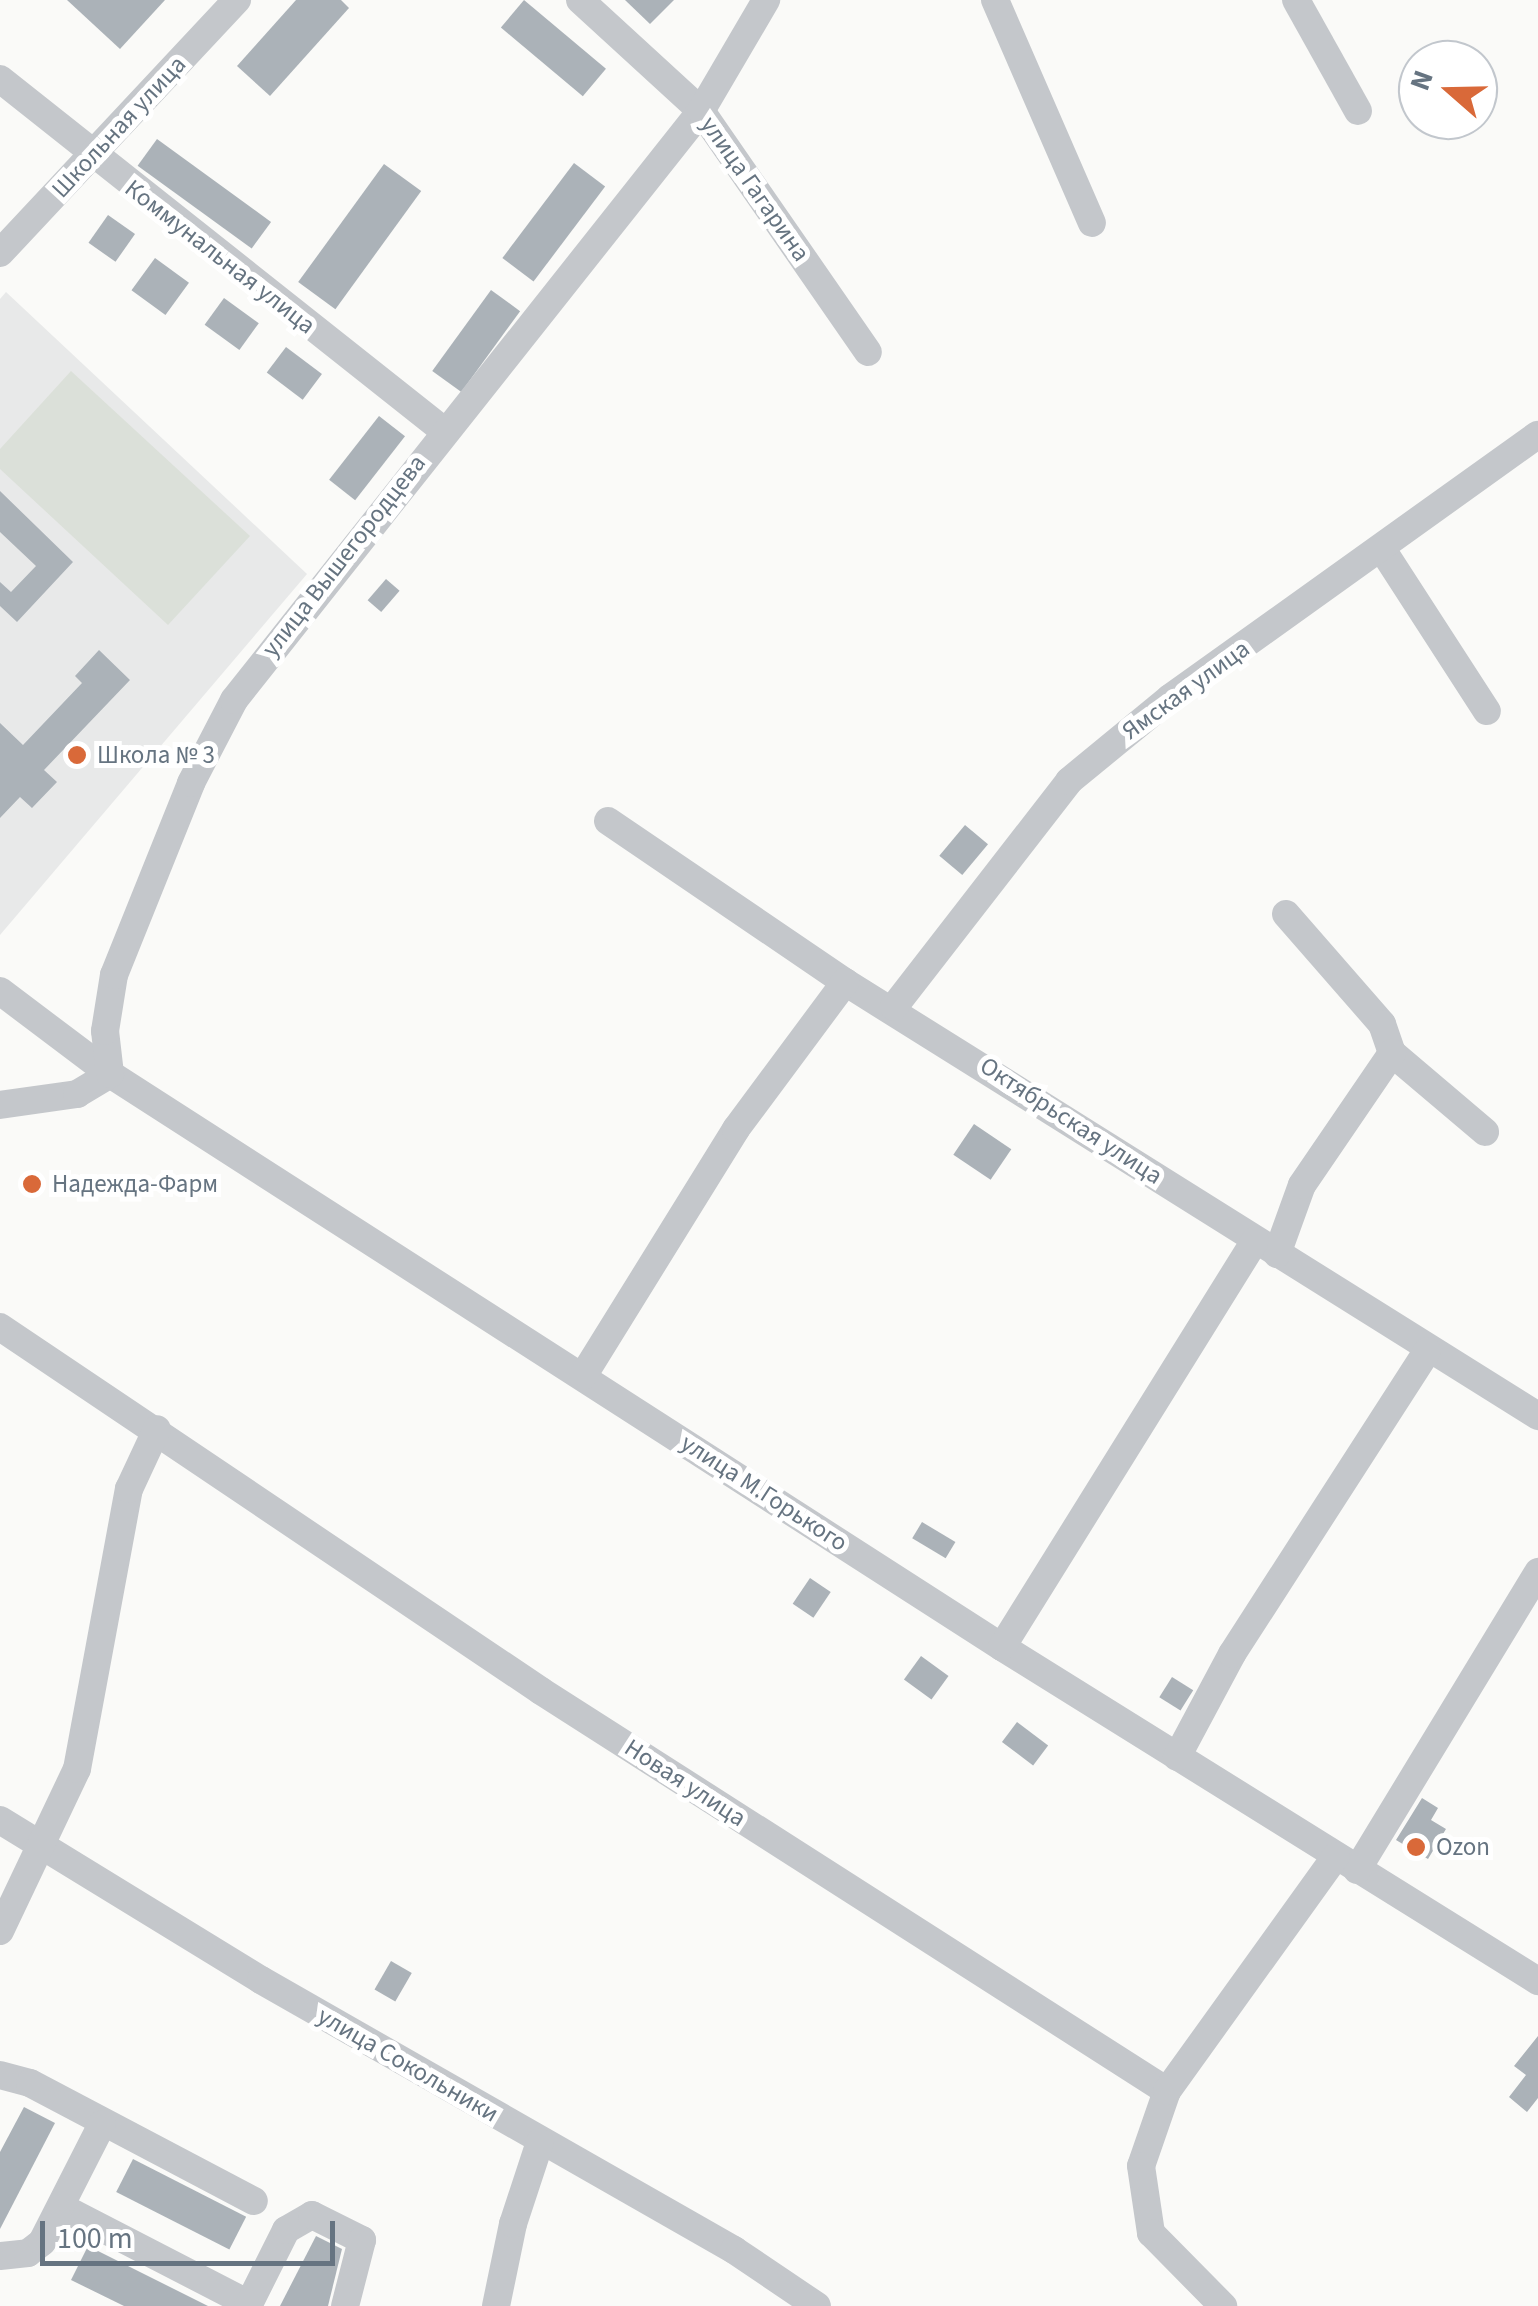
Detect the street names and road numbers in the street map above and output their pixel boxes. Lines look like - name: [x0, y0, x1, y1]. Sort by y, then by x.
- street label: Школьная улица: [46, 50, 192, 204]
- street label: улица Гагарина: [694, 111, 816, 267]
- street label: Коммунальная улица: [119, 173, 321, 341]
- street label: улица Вышегородцева: [256, 449, 432, 663]
- street label: Ямская улица: [1117, 634, 1255, 746]
- street label: Октябрьская улица: [974, 1051, 1168, 1191]
- street label: улица М.Горького: [675, 1428, 853, 1558]
- street label: Новая улица: [619, 1733, 751, 1833]
- street label: улица Сокольники: [312, 2001, 504, 2129]

